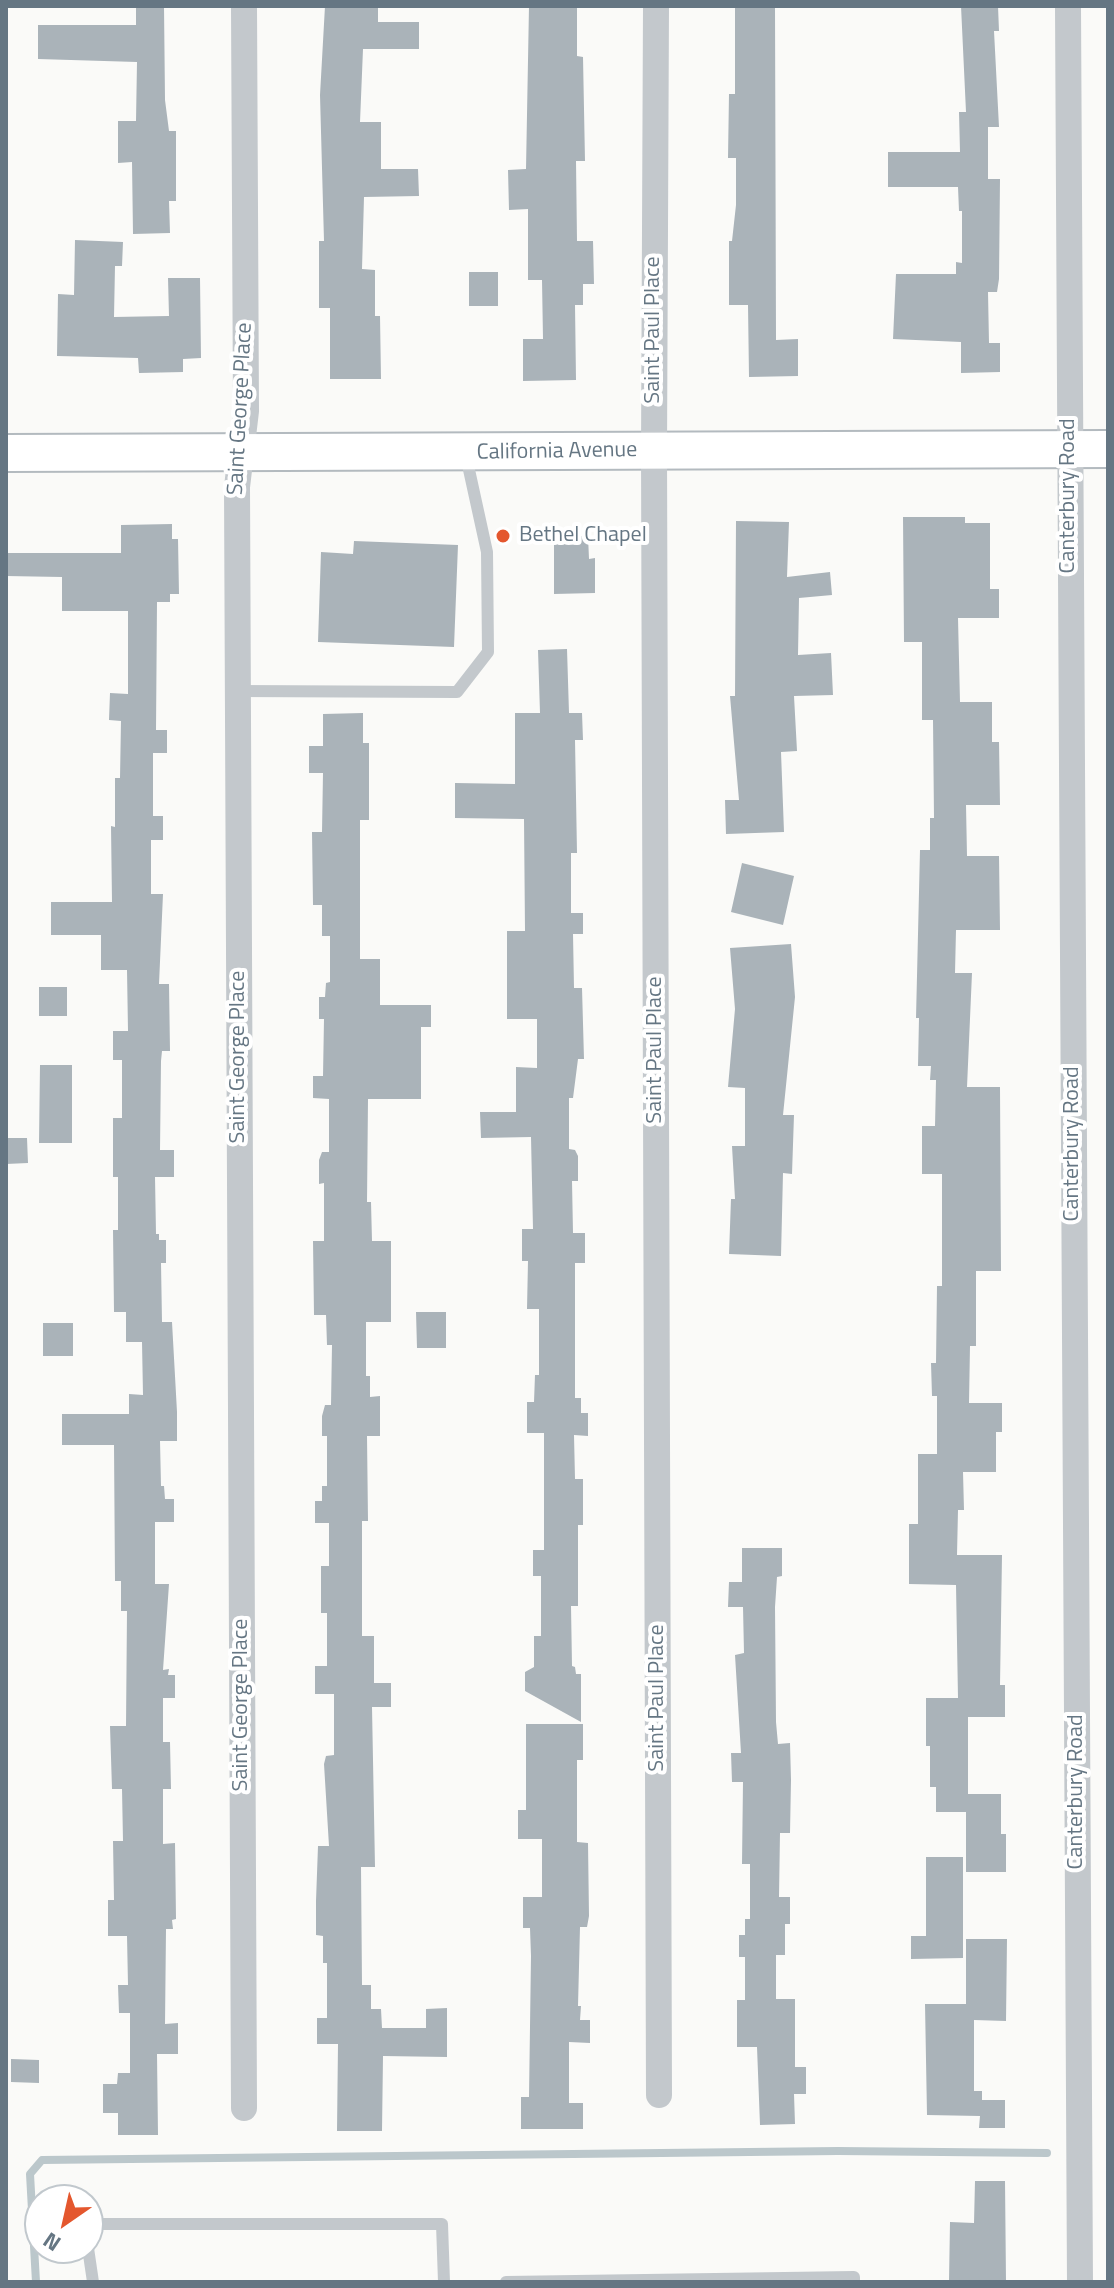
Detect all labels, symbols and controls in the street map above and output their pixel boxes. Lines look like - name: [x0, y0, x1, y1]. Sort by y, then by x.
- street label: Saint Paul Place: [641, 256, 667, 404]
- street label: Saint George Place: [223, 322, 259, 496]
- street label: Canterbury Road: [1056, 418, 1082, 574]
- street label: California Avenue: [477, 437, 637, 467]
- place label: Bethel Chapel: [519, 523, 647, 549]
- marker: Bethel Chapel: [494, 527, 512, 545]
- street label: Saint George Place: [226, 971, 252, 1143]
- street label: Saint Paul Place: [643, 976, 669, 1124]
- street label: Canterbury Road: [1060, 1066, 1086, 1222]
- street label: Saint George Place: [229, 1619, 255, 1791]
- street label: Saint Paul Place: [645, 1624, 671, 1772]
- street label: Canterbury Road: [1064, 1714, 1090, 1870]
- north arrow: [24, 2184, 104, 2264]
- text: N: [36, 2224, 68, 2261]

